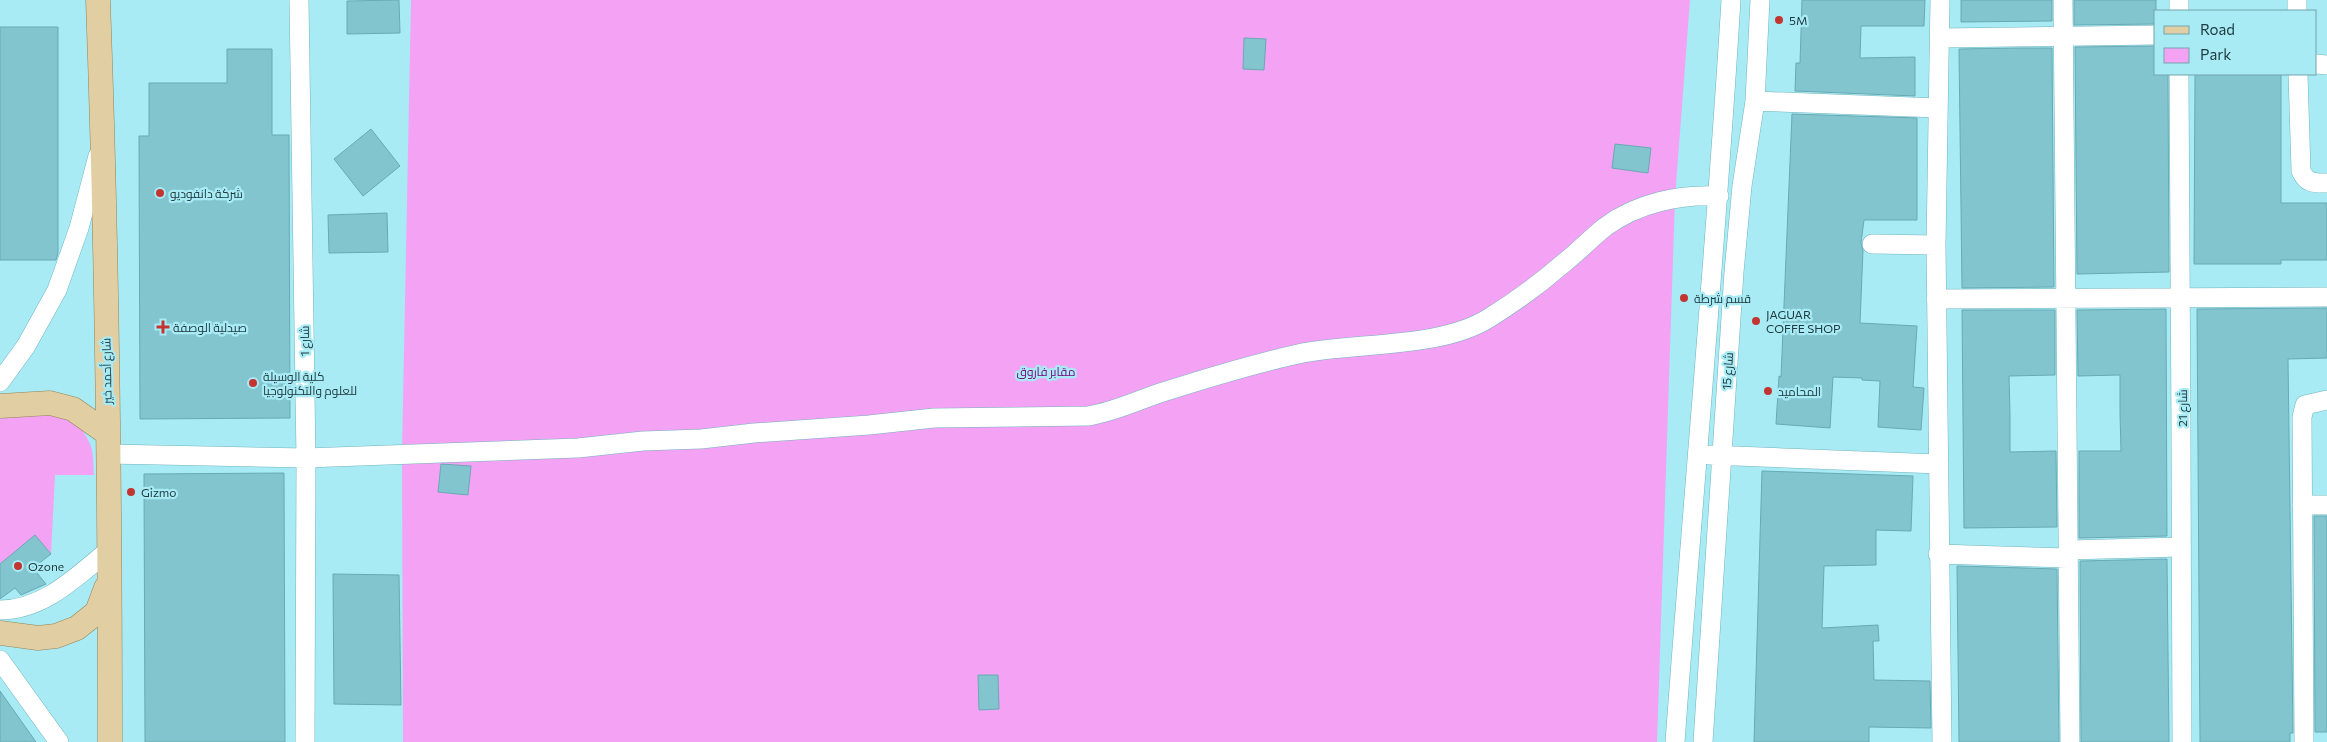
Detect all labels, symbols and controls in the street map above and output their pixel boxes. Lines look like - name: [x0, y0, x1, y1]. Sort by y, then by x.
- legend: [2154, 10, 2317, 75]
- place label: 5M: [1789, 13, 1807, 27]
- marker: 5M: [1773, 14, 1785, 26]
- text: Road: [2200, 20, 2235, 38]
- text: Park: [2200, 45, 2231, 63]
- place label: شركة دانفوديو: [170, 186, 243, 201]
- marker: شركة دانفوديو: [154, 187, 166, 199]
- place label: قسم شرطة: [1694, 291, 1751, 307]
- marker: قسم شرطة: [1678, 292, 1690, 304]
- place label: JAGUAR COFFE SHOP: [1766, 307, 1841, 335]
- marker: JAGUAR COFFE SHOP: [1750, 315, 1762, 327]
- place label: صيدلية الوصفة: [173, 320, 247, 335]
- marker: صيدلية الوصفة: [157, 321, 169, 333]
- street label: شارع 1: [297, 325, 313, 356]
- street label: شارع أحمد خير: [98, 338, 116, 405]
- street label: شارع 15: [1719, 352, 1737, 390]
- park label: مقابر فاروق: [1017, 364, 1075, 379]
- place label: كلية الوسيلة للعلوم والتكنولوجيا: [263, 369, 357, 399]
- marker: كلية الوسيلة للعلوم والتكنولوجيا: [247, 377, 259, 389]
- place label: المحاميد: [1778, 384, 1821, 399]
- marker: المحاميد: [1762, 385, 1774, 397]
- street label: شارع 21: [2175, 389, 2191, 427]
- place label: Gizmo: [141, 485, 176, 499]
- marker: Gizmo: [125, 486, 137, 498]
- place label: Ozone: [28, 559, 64, 573]
- marker: Ozone: [12, 560, 24, 572]

